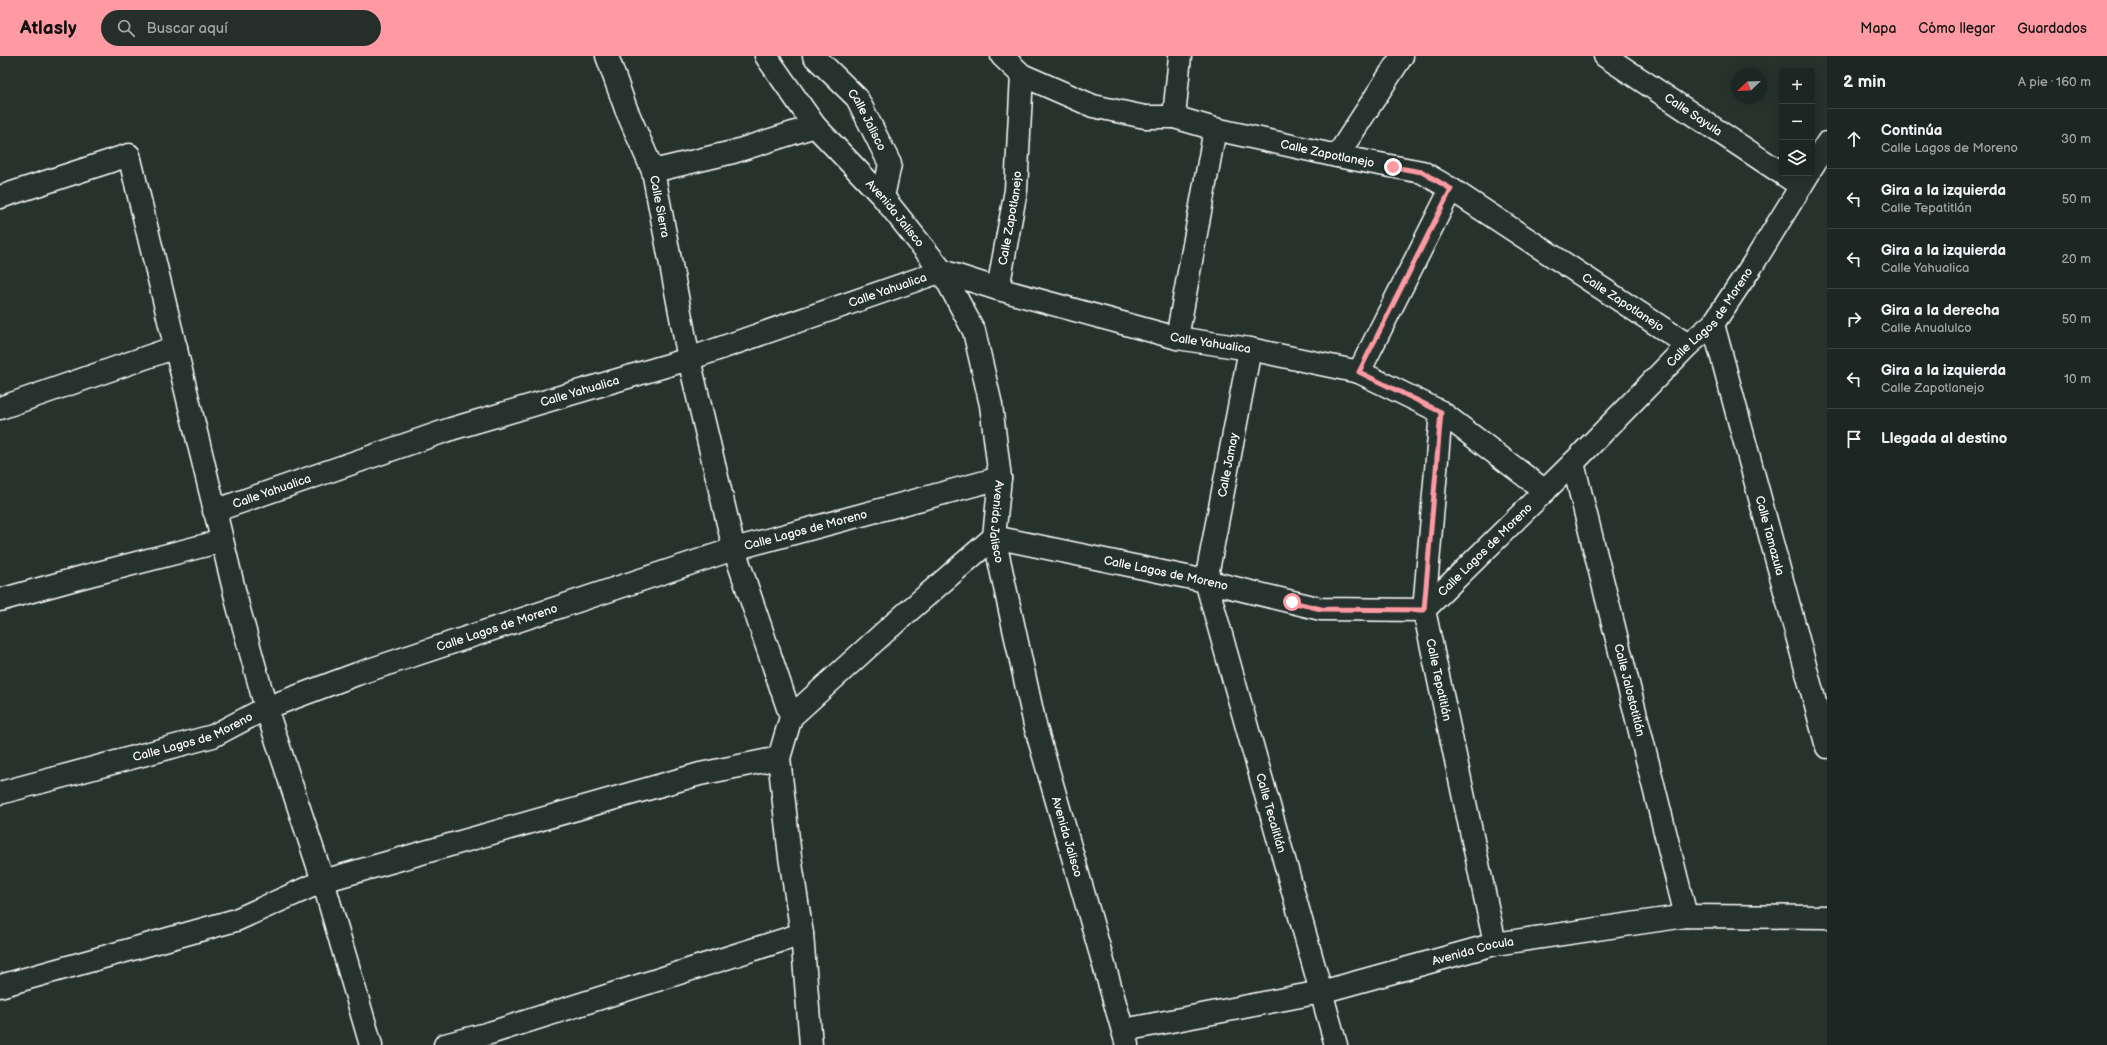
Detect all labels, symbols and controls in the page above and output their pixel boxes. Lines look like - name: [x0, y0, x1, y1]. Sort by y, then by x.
- search box: [101, 10, 381, 46]
- text: Atlasly: [20, 17, 77, 40]
- icon: search: [115, 17, 137, 39]
- text: Buscar aquí: [147, 19, 228, 38]
- text: Mapa: [1860, 20, 1896, 37]
- text: Cómo llegar: [1918, 20, 1995, 37]
- text: Guardados: [2017, 20, 2087, 37]
- north arrow: [1731, 68, 1767, 104]
- map controls: [1779, 68, 1815, 176]
- button: +: [1779, 68, 1815, 104]
- text: 2 min: [1843, 72, 1886, 92]
- text: A pie · 160 m: [2018, 74, 2091, 90]
- street label: Calle Jalisco: [844, 86, 889, 153]
- street label: Calle Sayula: [1661, 90, 1725, 140]
- button: −: [1779, 104, 1815, 140]
- text: Continúa: [1881, 121, 1942, 140]
- icon: ahead: [1843, 128, 1865, 150]
- text: 30 m: [2061, 131, 2091, 147]
- street label: Calle Zapotlanejo: [1279, 137, 1376, 171]
- button: layers: [1779, 140, 1815, 176]
- text: Calle Lagos de Moreno: [1881, 140, 2018, 156]
- route end: [1384, 158, 1402, 176]
- street label: Calle Zapotlanejo: [995, 170, 1025, 267]
- street label: Calle Sierra: [646, 174, 673, 239]
- street label: Avenida Jalisco: [862, 177, 927, 250]
- text: Gira a la izquierda: [1881, 181, 2006, 200]
- icon: left: [1843, 188, 1865, 210]
- text: 50 m: [2062, 191, 2091, 207]
- text: Calle Tepatitlán: [1881, 200, 1972, 216]
- text: Gira a la izquierda: [1881, 241, 2006, 260]
- icon: left: [1843, 248, 1865, 270]
- text: 20 m: [2061, 251, 2091, 267]
- text: Calle Yahualica: [1881, 260, 1969, 276]
- street label: Calle Lagos de Moreno: [1664, 265, 1757, 370]
- street label: Calle Yahualica: [847, 270, 929, 311]
- street label: Calle Zapotlanejo: [1579, 270, 1667, 335]
- text: Gira a la derecha: [1881, 301, 2000, 320]
- icon: right: [1843, 308, 1865, 330]
- text: 50 m: [2062, 311, 2091, 327]
- text: Calle Anualulco: [1881, 320, 1972, 336]
- street label: Calle Yahualica: [1168, 329, 1252, 357]
- text: Gira a la izquierda: [1881, 361, 2006, 380]
- icon: left: [1843, 368, 1865, 390]
- text: 10 m: [2064, 371, 2091, 387]
- street label: Calle Yahualica: [539, 373, 621, 410]
- text: Calle Zapotlanejo: [1881, 380, 1984, 396]
- icon: arrive: [1843, 428, 1865, 450]
- text: Llegada al destino: [1881, 429, 2007, 448]
- street label: Calle Jamay: [1215, 431, 1242, 499]
- street label: Calle Yahualica: [231, 471, 313, 512]
- street label: Avenida Jalisco: [986, 480, 1007, 565]
- street label: Calle Tamazula: [1752, 494, 1787, 577]
- street label: Calle Lagos de Moreno: [1435, 500, 1536, 600]
- street label: Calle Lagos de Moreno: [743, 507, 869, 554]
- street label: Calle Lagos de Moreno: [1102, 553, 1230, 594]
- route start: [1283, 593, 1301, 611]
- street label: Calle Lagos de Moreno: [435, 601, 560, 655]
- street label: Calle Tepatitlán: [1422, 637, 1454, 723]
- street label: Calle Jalostotitlán: [1610, 642, 1648, 738]
- street label: Calle Lagos de Moreno: [131, 709, 256, 765]
- street label: Calle Tecalitlán: [1252, 771, 1289, 855]
- street label: Avenida Jalisco: [1048, 795, 1085, 879]
- street label: Avenida Cocula: [1430, 934, 1515, 969]

